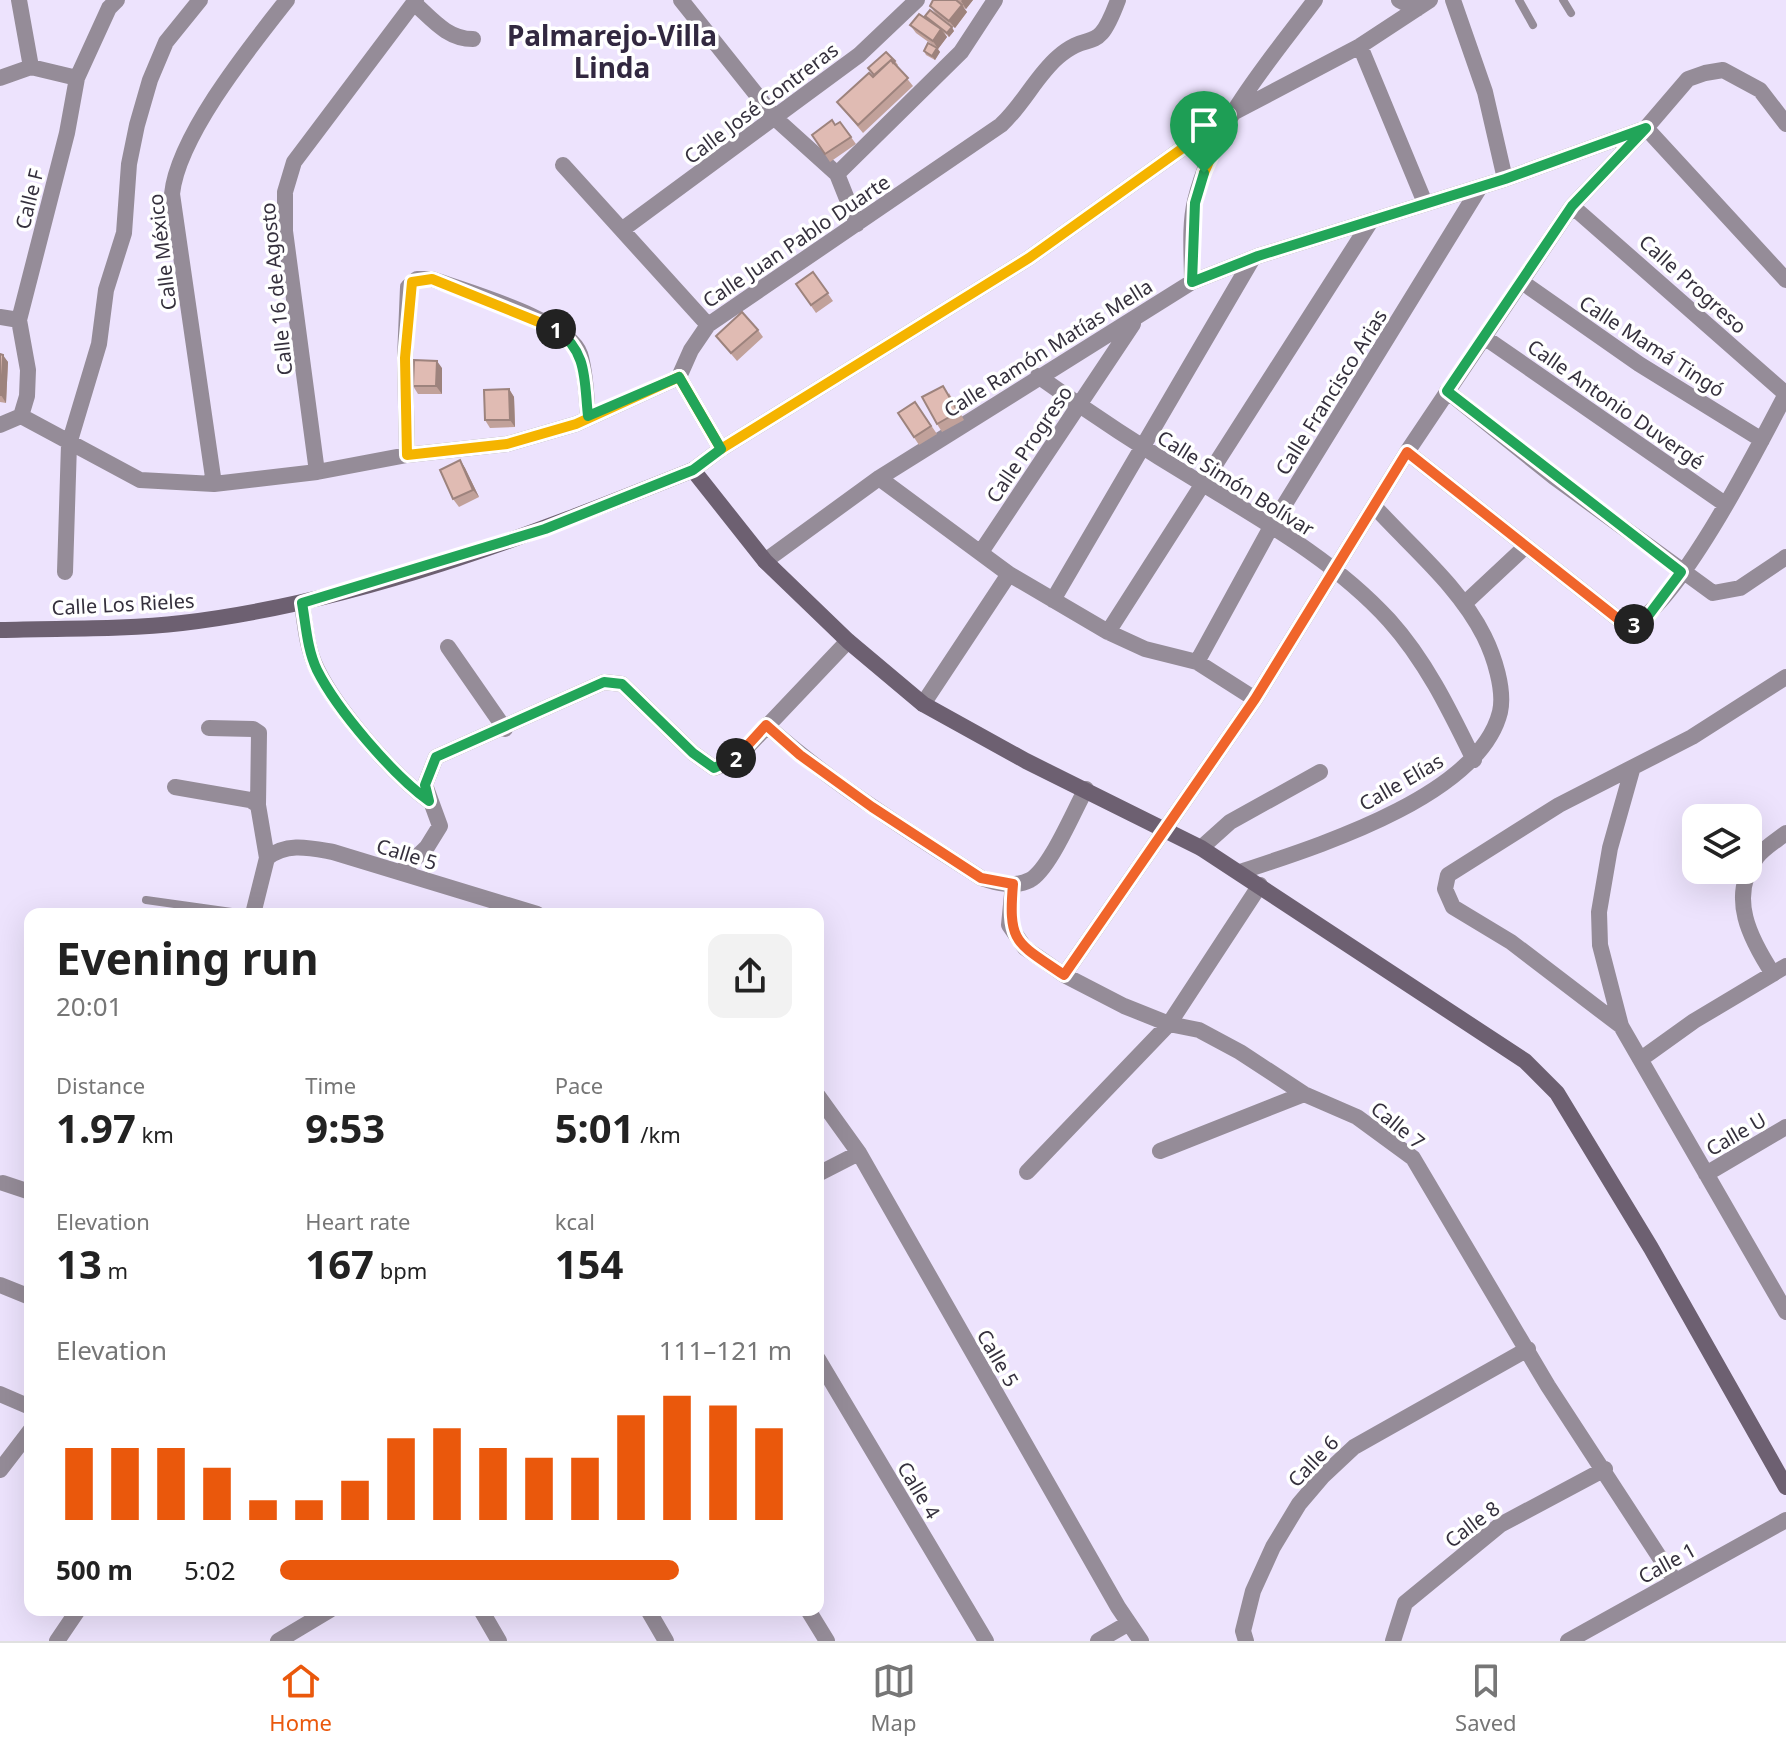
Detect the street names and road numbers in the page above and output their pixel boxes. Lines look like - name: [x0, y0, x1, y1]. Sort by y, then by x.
- street label: Calle José Contreras: [678, 36, 844, 170]
- street label: Calle F: [9, 166, 49, 232]
- street label: Calle Juan Pablo Duarte: [697, 168, 895, 314]
- street label: Calle México: [141, 192, 183, 312]
- street label: Calle 16 de Agosto: [254, 201, 298, 377]
- street label: Calle Progreso: [1633, 229, 1753, 339]
- street label: Calle Ramón Matías Mella: [938, 273, 1158, 423]
- street label: Calle Mamá Tingó: [1574, 289, 1730, 403]
- street label: Calle Francisco Arias: [1269, 304, 1393, 480]
- street label: Calle Antonio Duvergé: [1522, 333, 1710, 475]
- street label: Calle Progreso: [980, 380, 1078, 508]
- street label: Calle Simón Bolívar: [1152, 424, 1320, 542]
- street label: Calle Los Rieles: [51, 587, 195, 621]
- street label: Calle Elías: [1354, 747, 1448, 817]
- street label: Calle 5: [373, 832, 441, 876]
- street label: Calle 7: [1365, 1095, 1431, 1155]
- street label: Calle U: [1701, 1106, 1771, 1162]
- street label: Calle 5: [971, 1324, 1025, 1392]
- street label: Calle 6: [1282, 1429, 1344, 1493]
- street label: Calle 4: [891, 1456, 947, 1524]
- street label: Calle 8: [1439, 1495, 1505, 1553]
- street label: Calle 1: [1633, 1536, 1701, 1590]

